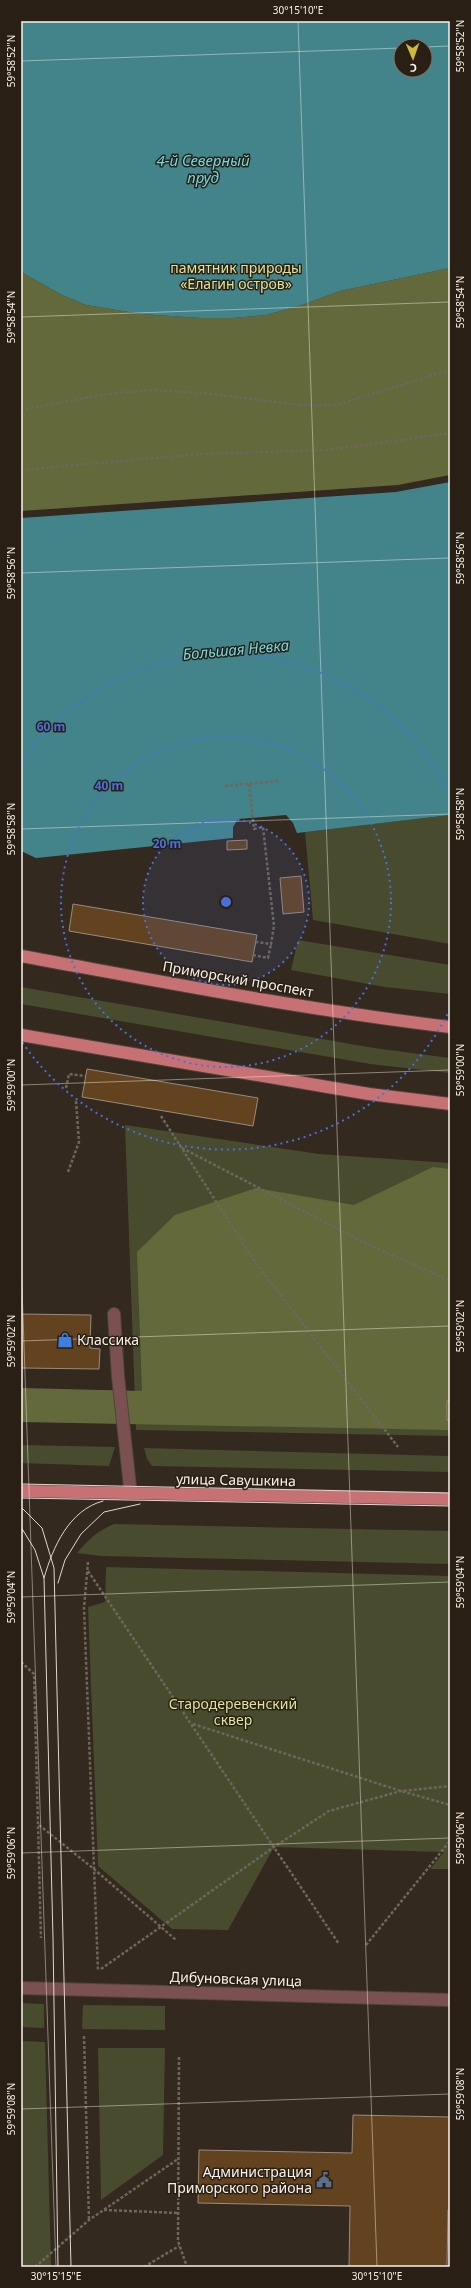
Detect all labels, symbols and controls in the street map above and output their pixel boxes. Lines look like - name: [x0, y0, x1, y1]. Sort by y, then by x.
- text: 30°15'10"E: [273, 3, 323, 17]
- text: 59°58'52"N: [453, 20, 467, 72]
- text: 59°58'52"N: [4, 35, 18, 87]
- north arrow: [393, 38, 433, 78]
- text: С: [410, 61, 417, 76]
- water label: 4-й Северный пруд: [157, 150, 250, 187]
- park label: памятник природы «Елагин остров»: [170, 258, 302, 293]
- text: 59°58'54"N: [453, 276, 467, 328]
- text: 59°58'54"N: [4, 291, 18, 343]
- text: 59°58'56"N: [453, 532, 467, 584]
- text: 59°58'56"N: [4, 547, 18, 599]
- water label: Большая Невка: [182, 634, 290, 664]
- text: 60 m: [37, 718, 65, 735]
- text: 40 m: [95, 777, 123, 794]
- text: 59°58'58"N: [453, 788, 467, 840]
- text: 59°58'58"N: [4, 803, 18, 855]
- text: 20 m: [153, 835, 181, 852]
- centre of rings: [219, 895, 233, 909]
- street label: Приморский проспект: [161, 956, 315, 1001]
- text: 59°59'00"N: [453, 1044, 467, 1096]
- text: 59°59'00"N: [4, 1059, 18, 1111]
- text: 59°59'02"N: [453, 1300, 467, 1352]
- text: 59°59'02"N: [4, 1315, 18, 1367]
- place label: Классика: [77, 1330, 139, 1349]
- shop icon: Классика: [56, 1331, 74, 1349]
- street label: улица Савушкина: [176, 1469, 296, 1490]
- text: 59°59'04"N: [453, 1556, 467, 1608]
- text: 59°59'04"N: [4, 1571, 18, 1623]
- park label: Стародеревенский сквер: [169, 1694, 297, 1729]
- text: 59°59'06"N: [453, 1812, 467, 1864]
- text: 59°59'06"N: [4, 1827, 18, 1879]
- street label: Дибуновская улица: [170, 1967, 302, 1990]
- text: 59°59'08"N: [453, 2068, 467, 2120]
- text: 59°59'08"N: [4, 2083, 18, 2135]
- place label: Администрация Приморского района: [167, 2162, 312, 2197]
- public building icon: Администрация Приморского района: [315, 2171, 333, 2189]
- text: 30°15'15"E: [31, 2269, 81, 2283]
- text: 30°15'10"E: [352, 2269, 402, 2283]

